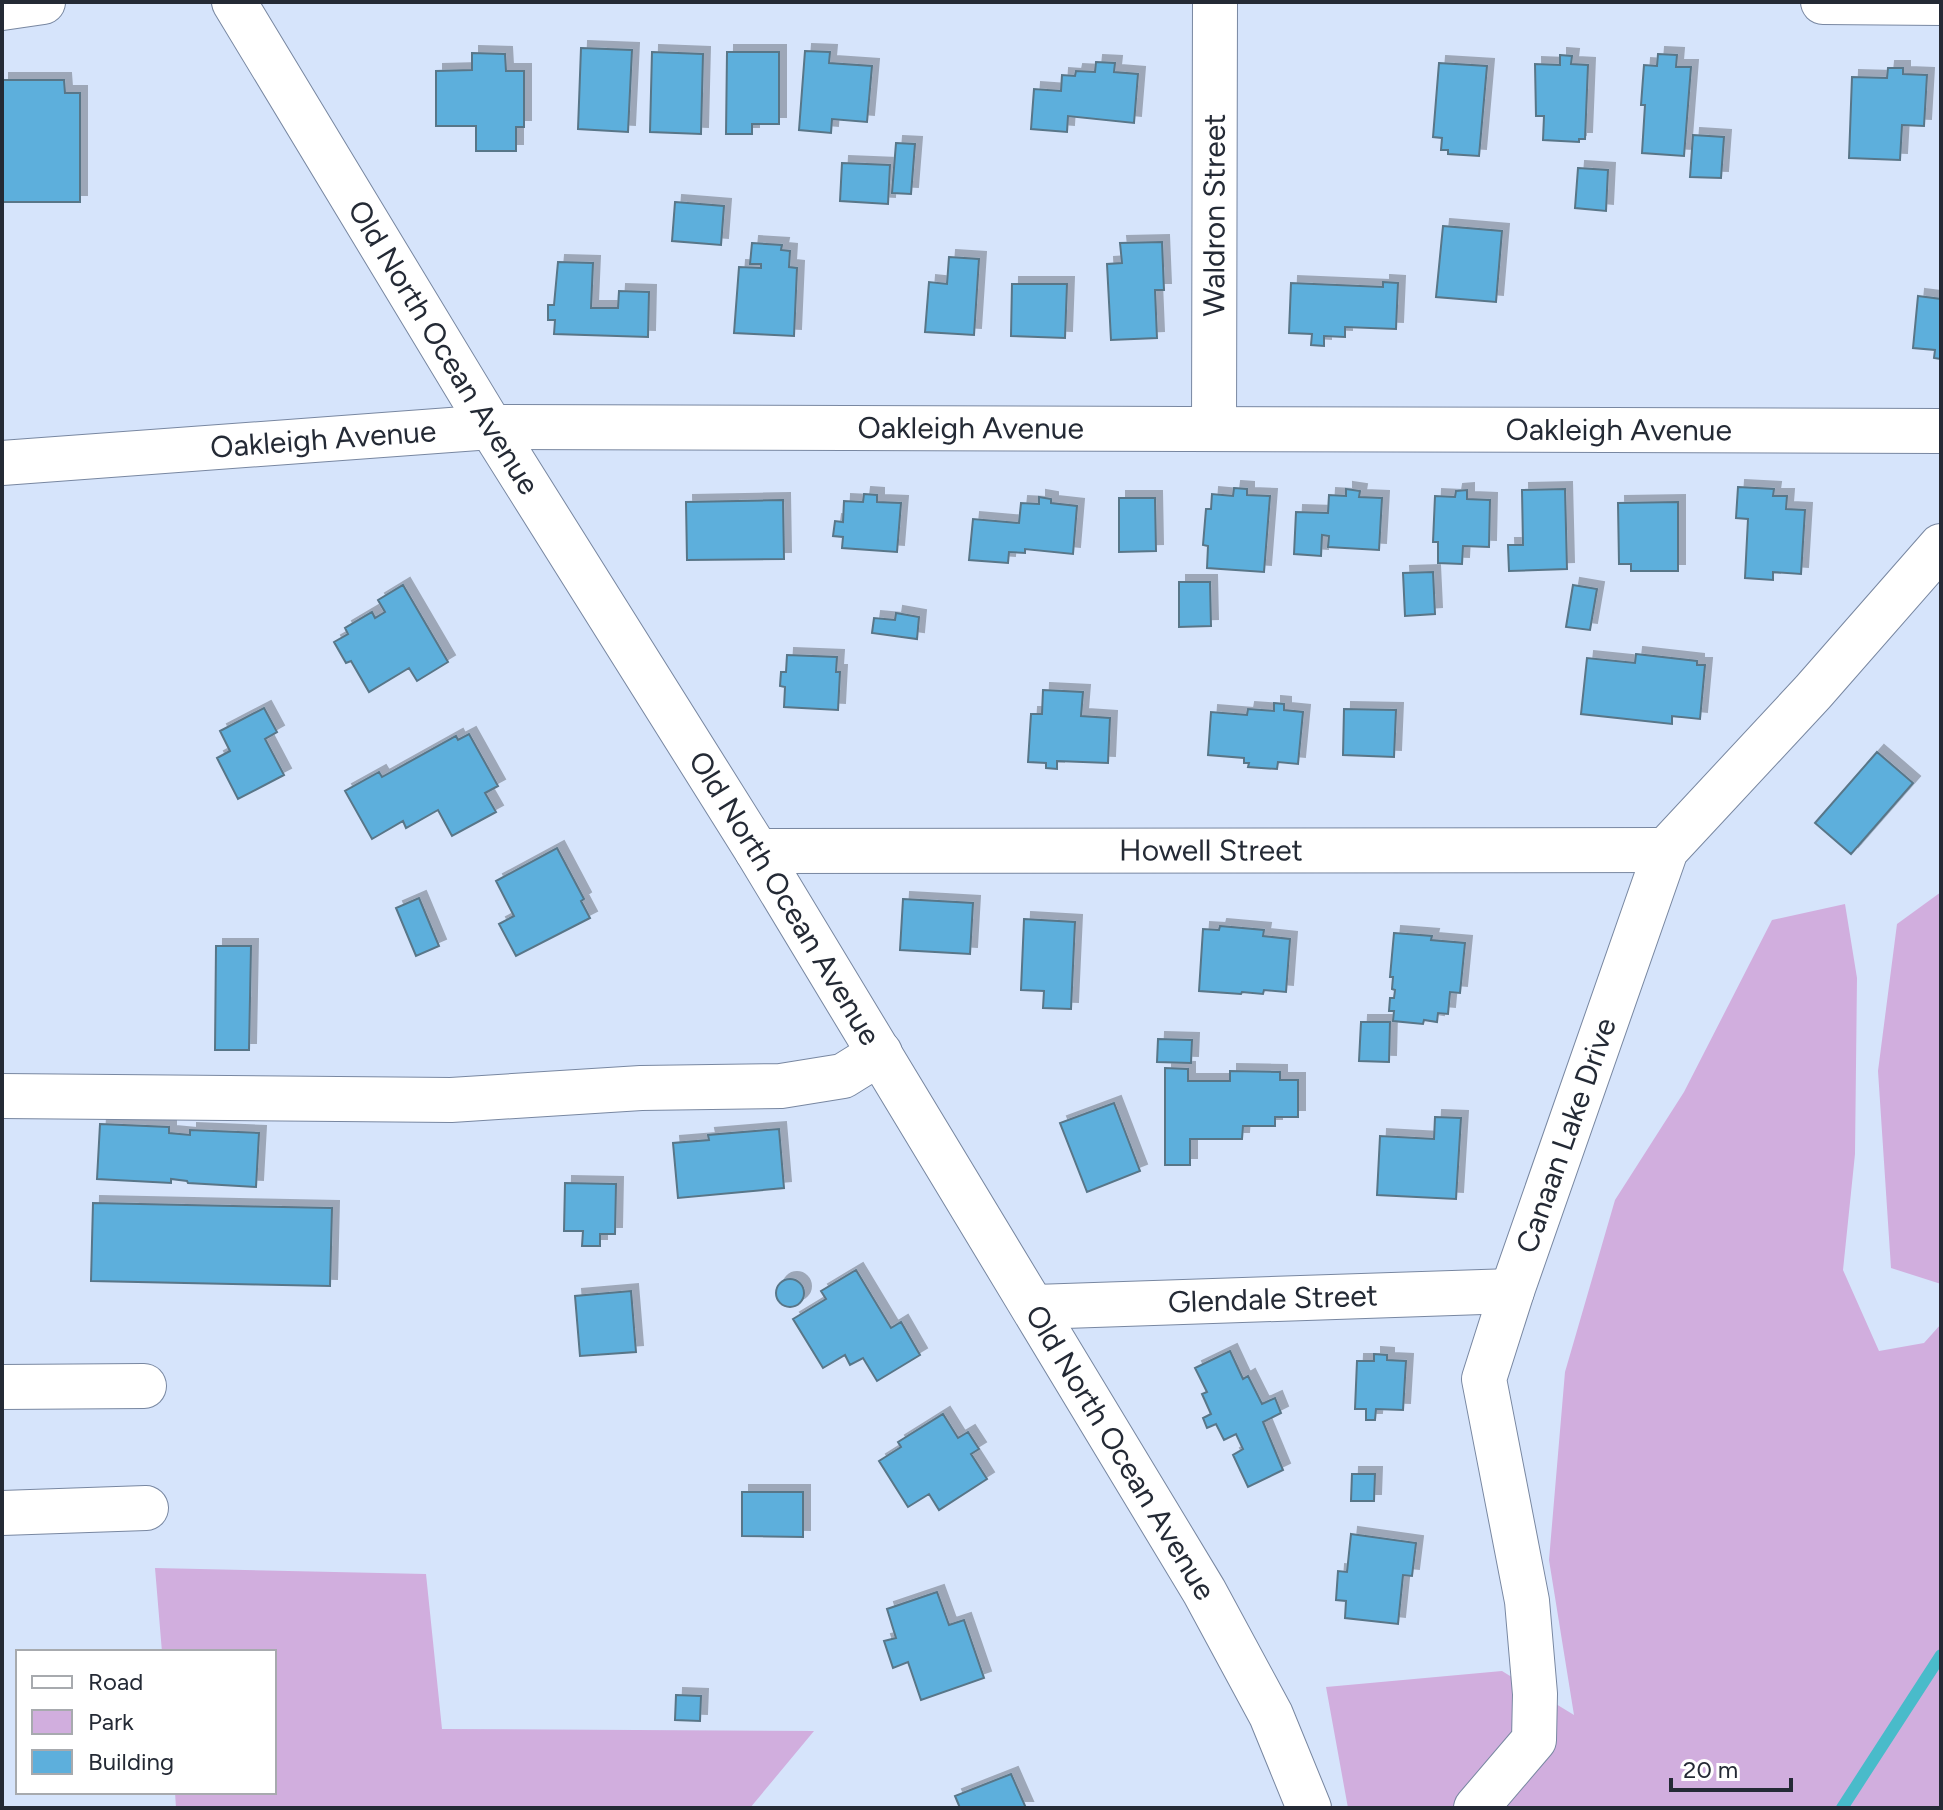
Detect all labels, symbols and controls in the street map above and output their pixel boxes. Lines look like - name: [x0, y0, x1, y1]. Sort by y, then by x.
- street label: Waldron Street: [1195, 114, 1233, 316]
- street label: Old North Ocean Avenue: [340, 193, 548, 501]
- street label: Oakleigh Avenue: [857, 409, 1084, 447]
- street label: Oakleigh Avenue: [1505, 411, 1732, 448]
- street label: Oakleigh Avenue: [209, 412, 437, 466]
- street label: Old North Ocean Avenue: [681, 744, 889, 1052]
- street label: Howell Street: [1119, 831, 1303, 869]
- street label: Canaan Lake Drive: [1508, 1013, 1624, 1258]
- street label: Glendale Street: [1167, 1277, 1378, 1321]
- street label: Old North Ocean Avenue: [1018, 1298, 1224, 1607]
- legend: [16, 1650, 276, 1794]
- text: Road: [88, 1667, 143, 1696]
- text: Park: [88, 1707, 134, 1736]
- scale bar: [1671, 1742, 1791, 1792]
- text: Building: [88, 1747, 174, 1776]
- text: 20 m: [1683, 1755, 1738, 1784]

